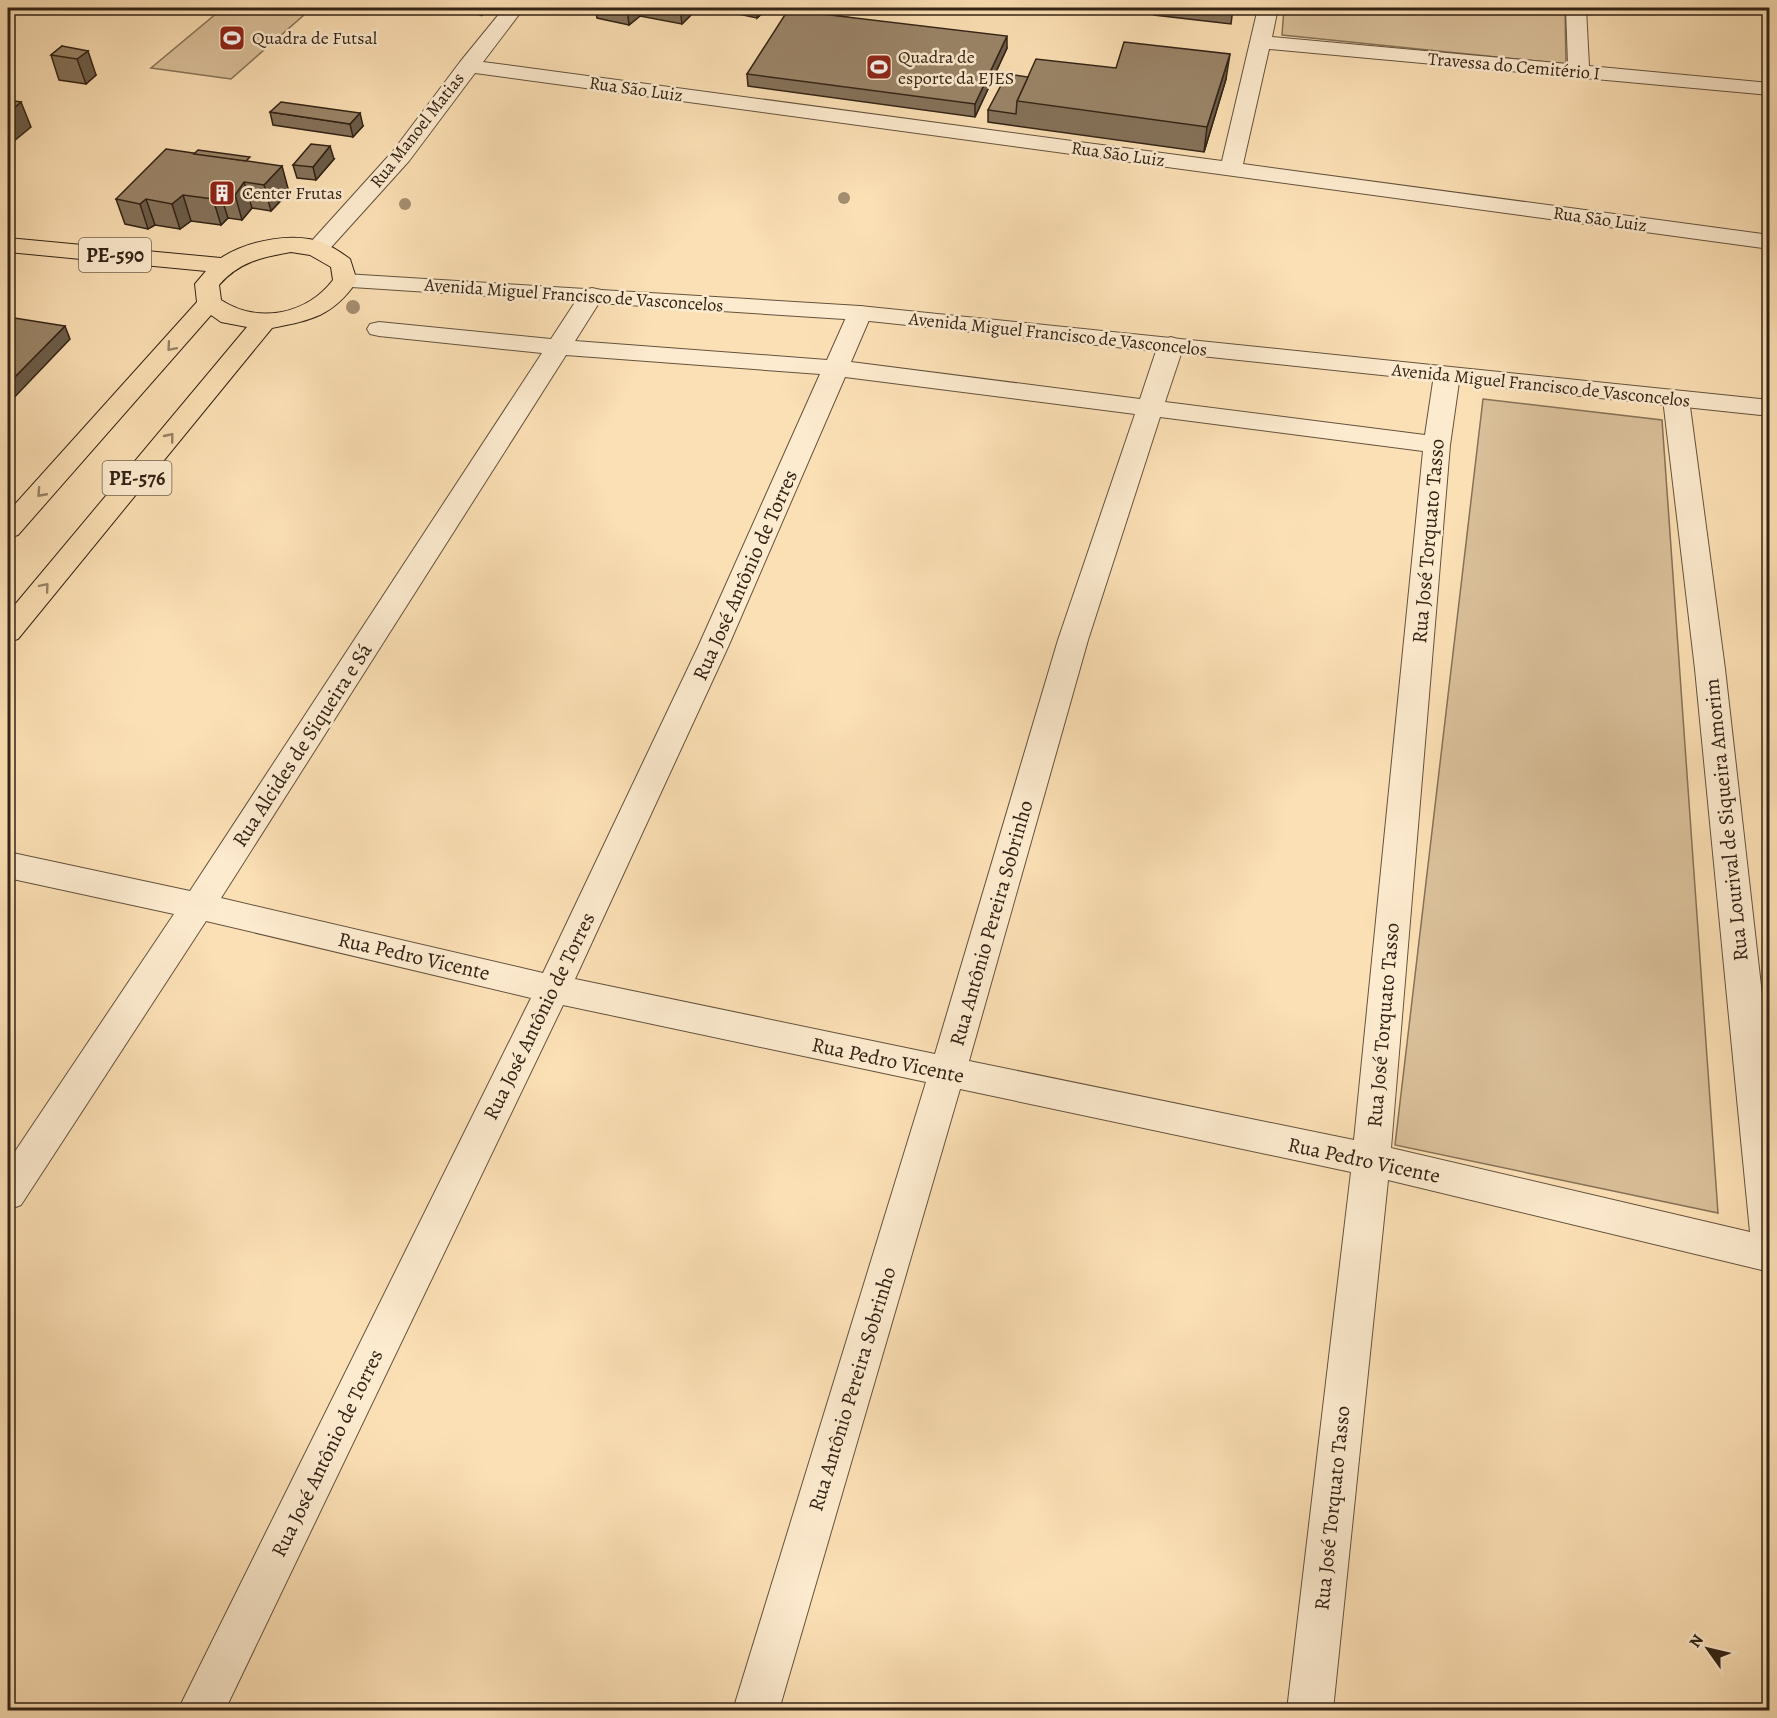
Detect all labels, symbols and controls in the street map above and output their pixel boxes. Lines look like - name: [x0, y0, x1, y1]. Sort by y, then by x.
- sports icon: Quadra de Futsal: [217, 23, 247, 53]
- place label: Quadra de Futsal: [252, 26, 378, 50]
- place label: Quadra de esporte da EJES: [898, 45, 1014, 90]
- street label: Travessa do Cemitério I: [1427, 47, 1601, 85]
- sports icon: Quadra de esporte da EJES: [864, 52, 894, 82]
- street label: Rua Manoel Matias: [364, 67, 470, 193]
- street label: Rua São Luiz: [588, 71, 684, 107]
- street label: Rua São Luiz: [1070, 136, 1166, 172]
- building icon: Center Frutas: [207, 178, 237, 208]
- place label: Center Frutas: [242, 181, 342, 205]
- street label: Rua São Luiz: [1552, 201, 1648, 237]
- road number: PE-590: [79, 238, 151, 272]
- street label: Avenida Miguel Francisco de Vasconcelos: [423, 273, 724, 317]
- street label: Avenida Miguel Francisco de Vasconcelos: [907, 306, 1208, 362]
- one-way arrow: [167, 340, 178, 351]
- street label: Avenida Miguel Francisco de Vasconcelos: [1390, 357, 1691, 413]
- one-way arrow: [163, 433, 174, 444]
- street label: Rua José Torquato Tasso: [1405, 437, 1451, 645]
- road number: PE-576: [102, 461, 172, 495]
- street label: Rua José Antônio de Torres: [686, 465, 804, 685]
- one-way arrow: [37, 486, 48, 496]
- one-way arrow: [38, 583, 49, 594]
- street label: Rua Alcides de Siqueira e Sá: [226, 638, 379, 852]
- street label: Rua Lourival de Siqueira Amorim: [1697, 677, 1755, 963]
- street label: Rua Antônio Pereira Sobrinho: [943, 797, 1039, 1049]
- street label: Rua José Antônio de Torres: [476, 907, 602, 1125]
- street label: Rua José Torquato Tasso: [1360, 921, 1406, 1129]
- street label: Rua Pedro Vicente: [335, 925, 493, 987]
- street label: Rua Pedro Vicente: [809, 1030, 967, 1090]
- street label: Rua Pedro Vicente: [1285, 1130, 1443, 1190]
- street label: Rua Antônio Pereira Sobrinho: [801, 1263, 903, 1515]
- street label: Rua José Antônio de Torres: [264, 1344, 390, 1562]
- street label: Rua José Torquato Tasso: [1307, 1404, 1357, 1612]
- north arrow: [1678, 1619, 1738, 1679]
- text: N: [1684, 1630, 1709, 1652]

